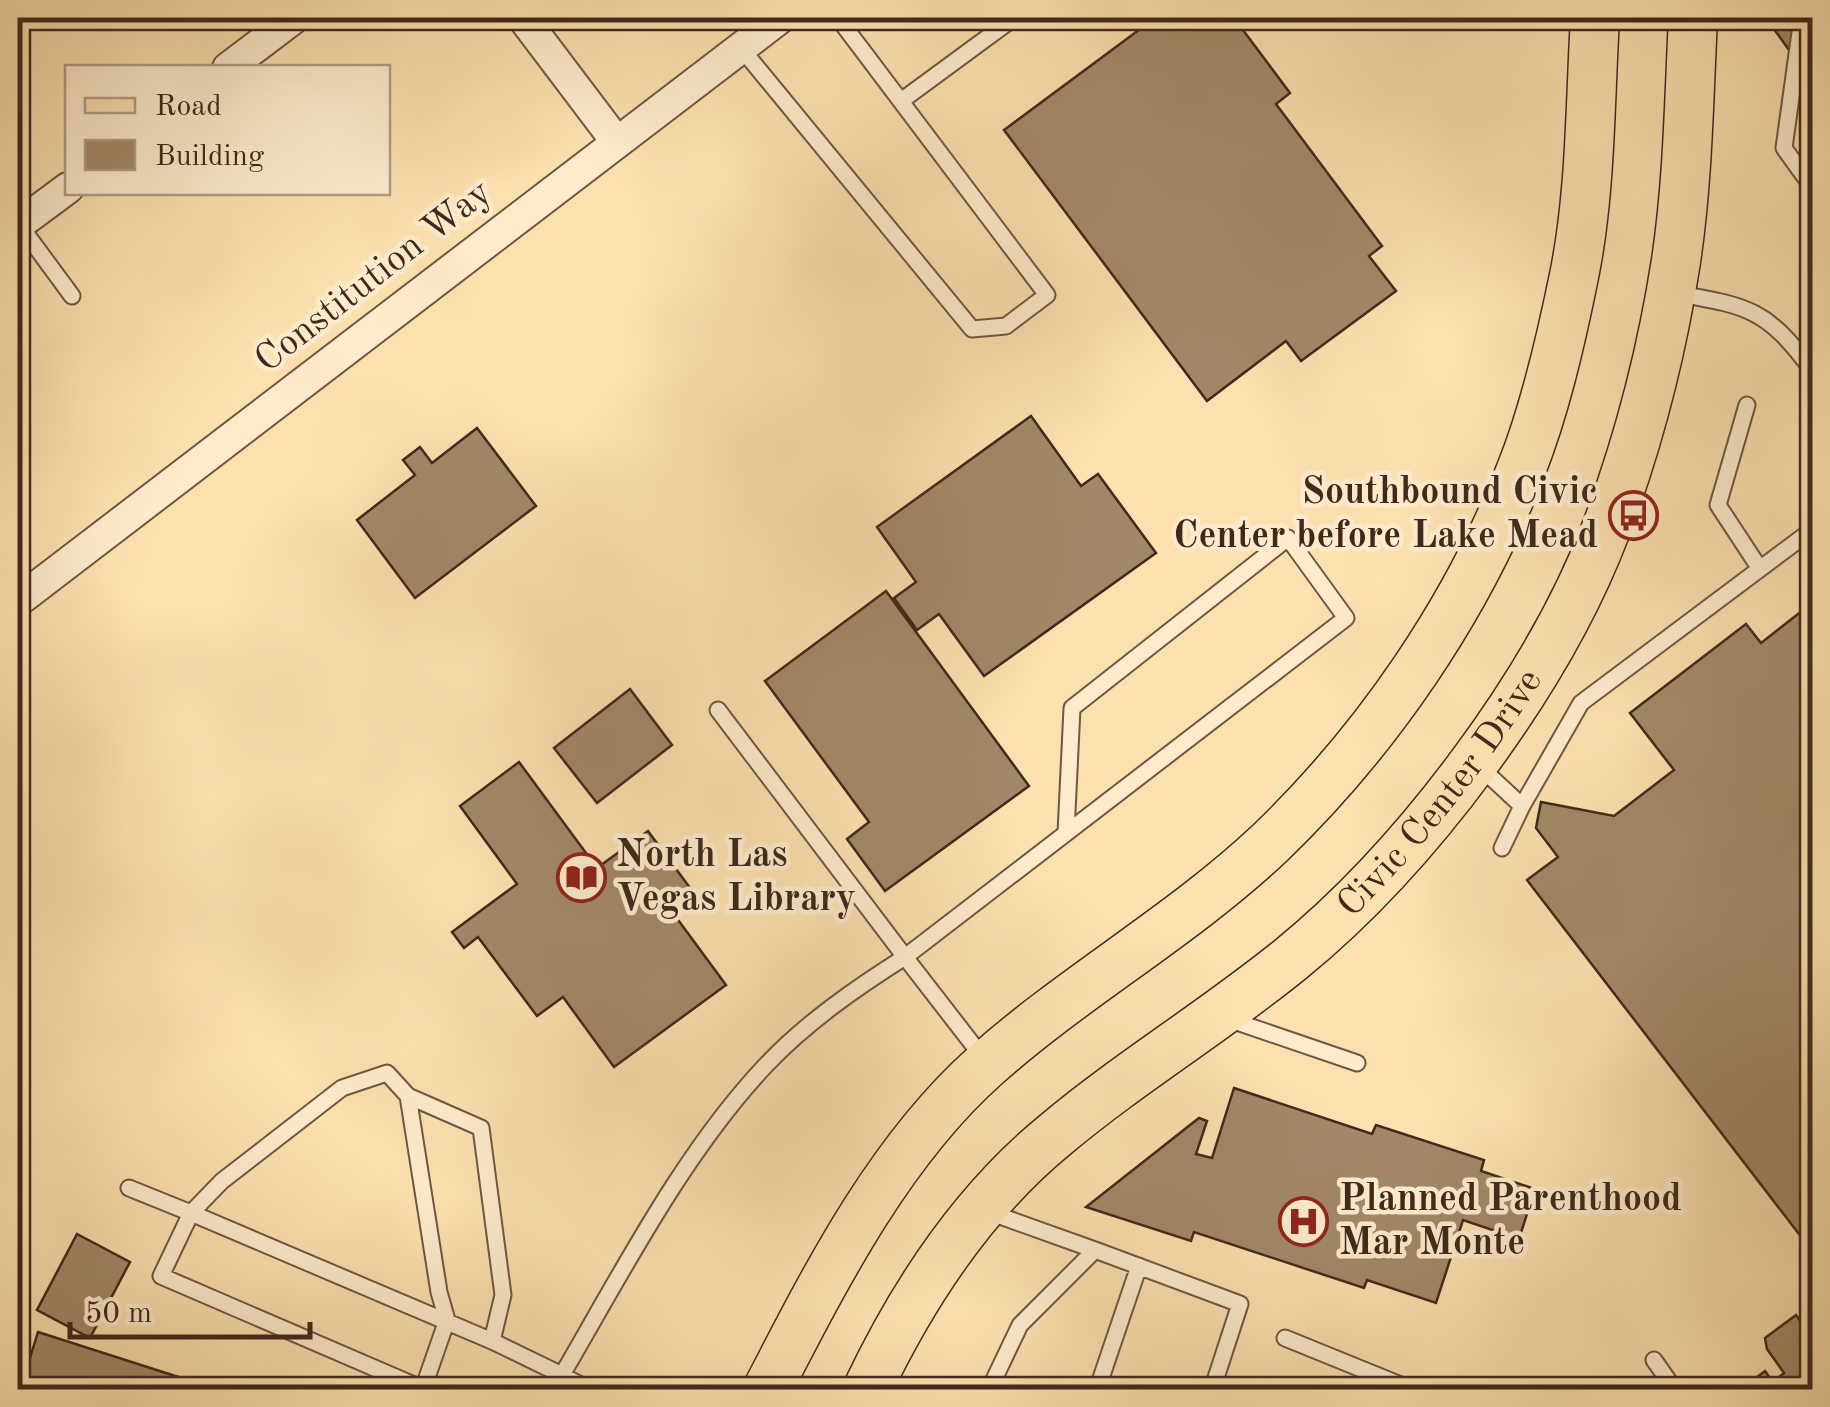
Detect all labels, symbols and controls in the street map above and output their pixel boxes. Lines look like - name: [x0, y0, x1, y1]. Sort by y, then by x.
- legend: [65, 65, 390, 195]
- text: Road: [155, 92, 222, 122]
- text: Building: [155, 142, 264, 172]
- street label: Constitution Way: [249, 173, 499, 381]
- place label: Southbound Civic Center before Lake Mead: [1173, 474, 1598, 556]
- bus stop icon: Southbound Civic Center before Lake Mead: [1607, 489, 1659, 541]
- street label: Civic Center Drive: [1331, 663, 1550, 925]
- place label: North Las Vegas Library: [616, 837, 856, 919]
- library icon: North Las Vegas Library: [555, 852, 607, 904]
- place label: Planned Parenthood Mar Monte: [1339, 1181, 1682, 1263]
- hospital icon: Planned Parenthood Mar Monte: [1278, 1196, 1330, 1248]
- scale bar: [70, 1277, 310, 1339]
- text: 50 m: [85, 1299, 152, 1329]

